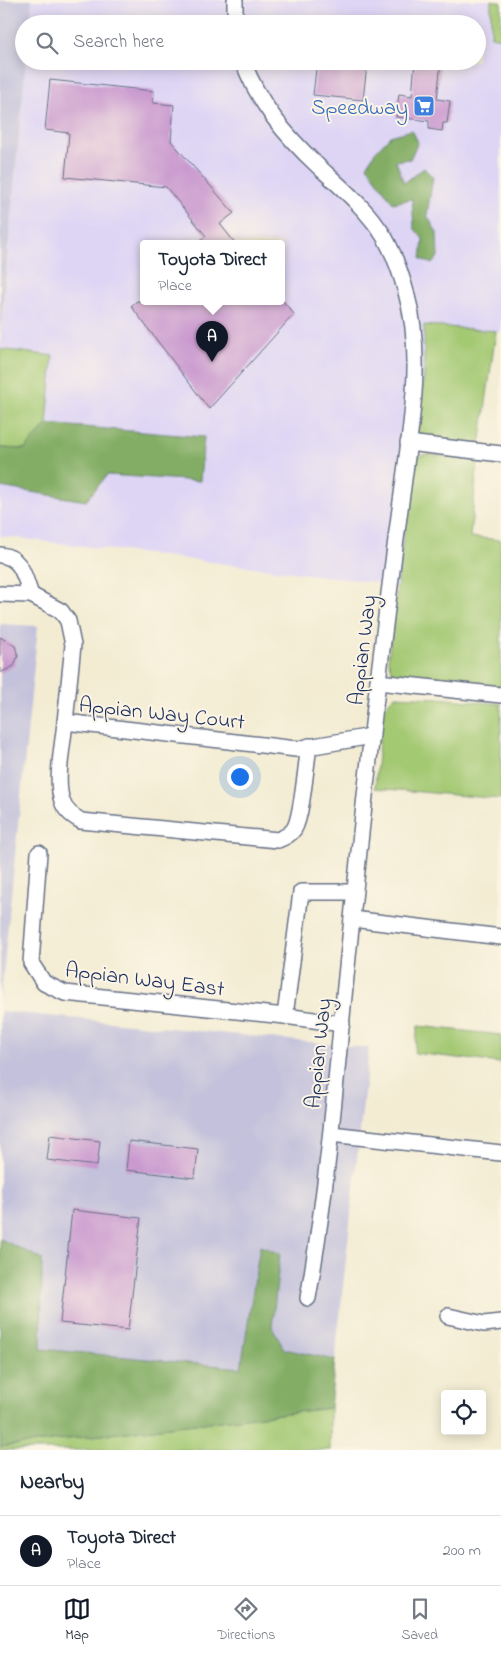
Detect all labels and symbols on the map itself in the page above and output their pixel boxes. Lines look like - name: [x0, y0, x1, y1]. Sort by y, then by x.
- place label: Speedway: [311, 93, 408, 126]
- supermarket icon: Speedway: [412, 94, 436, 118]
- pin: A: [196, 321, 228, 362]
- street label: Appian Way: [341, 593, 388, 707]
- street label: Appian Way Court: [77, 690, 247, 741]
- your location: [227, 764, 253, 790]
- street label: Appian Way East: [63, 955, 227, 1008]
- street label: Appian Way: [298, 997, 343, 1110]

